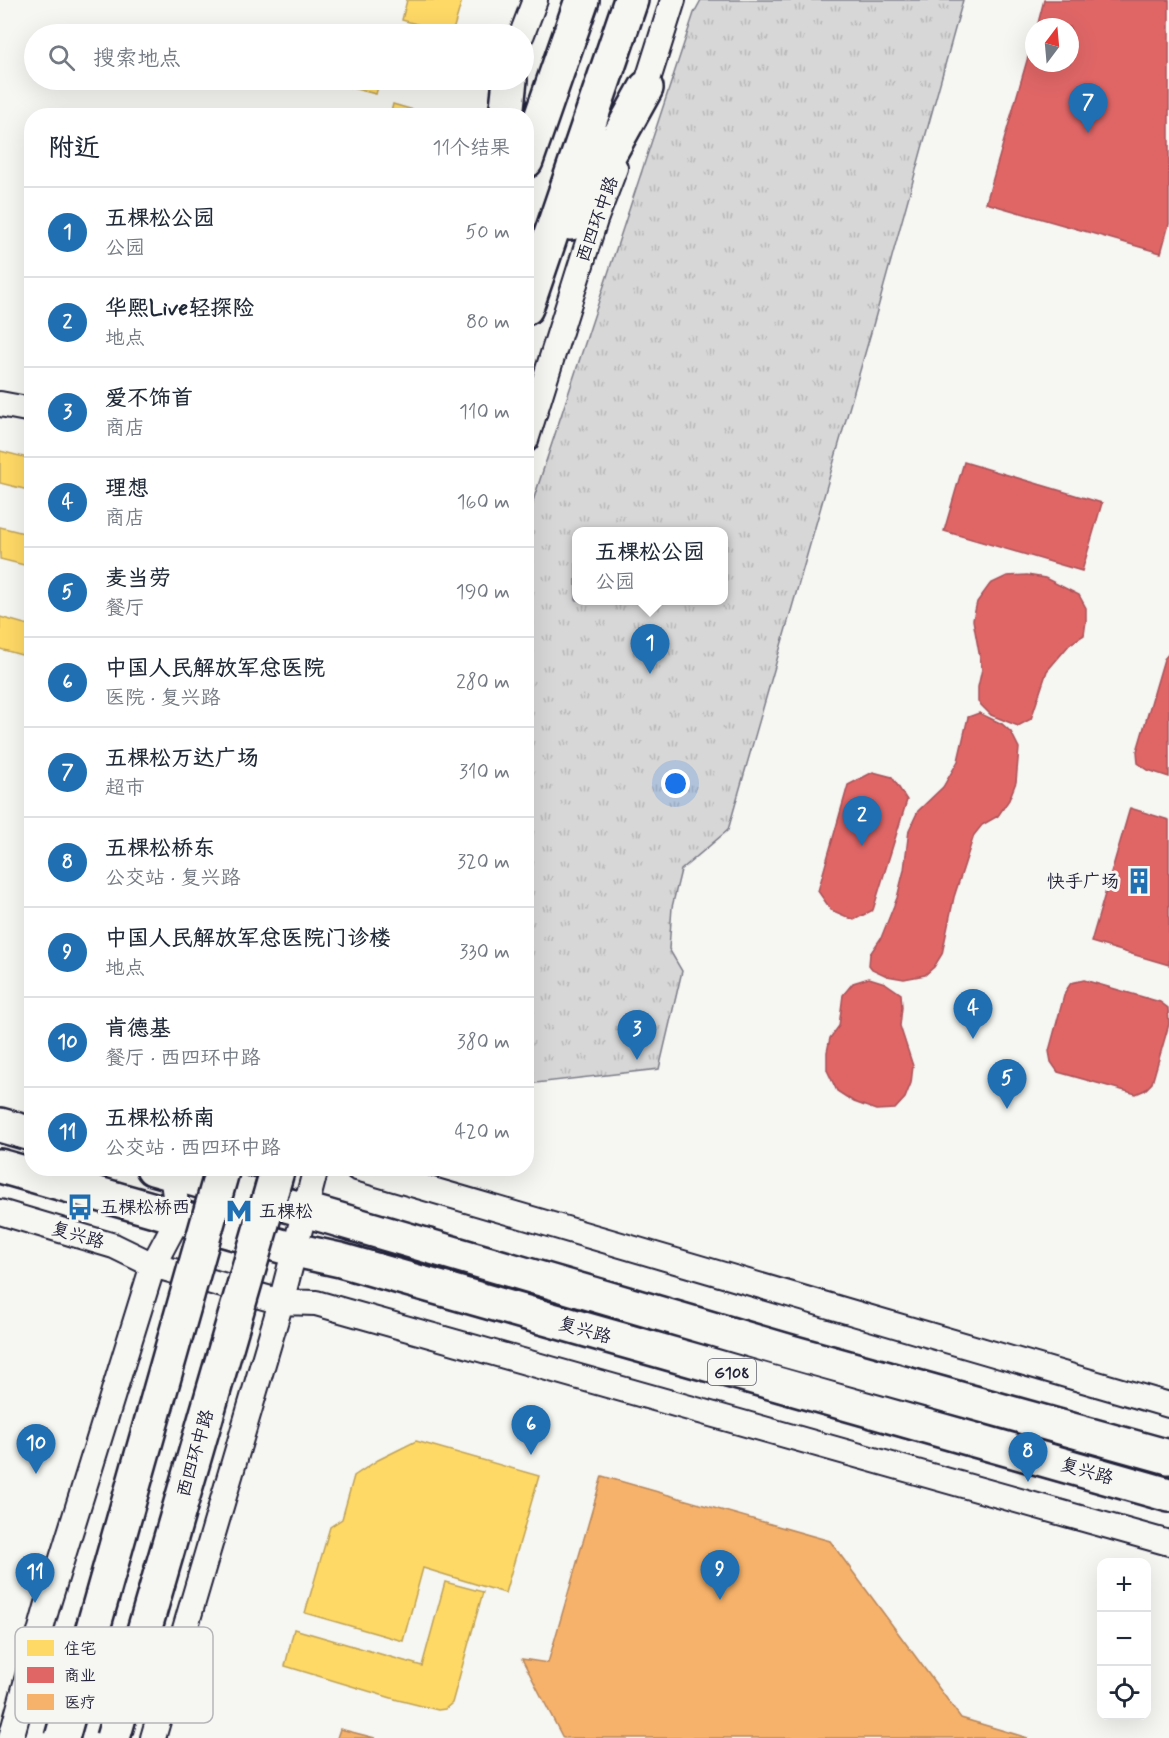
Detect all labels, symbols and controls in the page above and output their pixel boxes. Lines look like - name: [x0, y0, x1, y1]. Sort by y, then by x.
- north arrow: [1025, 18, 1079, 72]
- search box: [24, 24, 534, 90]
- icon: search: [45, 41, 78, 74]
- text: 搜索地点: [93, 45, 181, 73]
- pin: 7: [1068, 84, 1108, 133]
- text: 附近: [48, 132, 100, 166]
- text: 11个结果: [432, 135, 510, 162]
- street label: 西四环中路: [571, 173, 625, 266]
- text: 五棵松公园: [105, 205, 215, 233]
- text: 1: [63, 219, 72, 246]
- text: 50 m: [465, 219, 510, 246]
- text: 公园: [105, 235, 145, 262]
- text: 华熙Live轻探险: [105, 295, 254, 323]
- text: 2: [63, 309, 72, 336]
- text: 80 m: [466, 309, 510, 336]
- text: 地点: [105, 325, 145, 352]
- text: 爱不饰首: [105, 385, 193, 413]
- text: 3: [63, 399, 72, 426]
- text: 110 m: [459, 399, 510, 426]
- text: 商店: [105, 415, 145, 442]
- text: 理想: [105, 475, 149, 503]
- text: 4: [62, 489, 73, 516]
- text: 160 m: [457, 489, 510, 516]
- text: 商店: [105, 505, 145, 532]
- popup: [572, 527, 728, 605]
- text: 五棵松公园: [595, 539, 705, 567]
- text: 麦当劳: [105, 565, 171, 593]
- text: 公园: [595, 569, 635, 596]
- text: 5: [62, 579, 74, 606]
- text: 190 m: [456, 579, 510, 606]
- text: 餐厅: [105, 595, 145, 622]
- pin: 1: [630, 624, 670, 674]
- text: 中国人民解放军总医院: [105, 655, 325, 683]
- text: 6: [62, 669, 73, 696]
- text: 280 m: [456, 669, 510, 696]
- text: 医院 · 复兴路: [105, 685, 220, 712]
- text: 五棵松万达广场: [105, 745, 259, 773]
- text: 7: [61, 759, 74, 786]
- text: 310 m: [459, 759, 510, 786]
- your location: [661, 769, 690, 798]
- text: 超市: [105, 775, 145, 802]
- pin: 2: [842, 796, 882, 846]
- text: 五棵松桥东: [105, 835, 215, 863]
- text: 8: [62, 849, 73, 876]
- text: 320 m: [457, 849, 510, 876]
- text: 公交站 · 复兴路: [105, 865, 240, 892]
- building icon: 快手广场: [1124, 866, 1154, 896]
- place label: 快手广场: [1047, 870, 1119, 894]
- text: 中国人民解放军总医院门诊楼: [105, 925, 391, 953]
- text: 9: [63, 939, 72, 966]
- text: 330 m: [459, 939, 510, 966]
- text: 地点: [105, 955, 145, 982]
- pin: 4: [954, 990, 992, 1039]
- pin: 3: [618, 1010, 656, 1060]
- text: 肯德基: [105, 1015, 171, 1043]
- text: 10: [57, 1029, 78, 1056]
- text: 380 m: [457, 1029, 510, 1056]
- text: 餐厅 · 西四环中路: [105, 1045, 260, 1072]
- pin: 5: [988, 1060, 1026, 1109]
- text: 五棵松桥南: [105, 1105, 215, 1133]
- text: 11: [59, 1119, 76, 1146]
- text: 420 m: [454, 1119, 510, 1146]
- text: 公交站 · 西四环中路: [105, 1135, 280, 1162]
- bus stop icon: 五棵松桥西: [65, 1192, 95, 1222]
- place label: 五棵松桥西: [100, 1196, 190, 1220]
- metro station icon: 五棵松: [224, 1196, 254, 1226]
- place label: 五棵松: [259, 1200, 313, 1224]
- street label: 复兴路: [48, 1217, 107, 1255]
- street label: 复兴路: [555, 1312, 614, 1350]
- road number: G108: [708, 1359, 756, 1385]
- pin: 6: [512, 1406, 550, 1455]
- street label: 西四环中路: [172, 1407, 220, 1500]
- pin: 10: [16, 1424, 56, 1474]
- pin: 8: [1008, 1432, 1048, 1482]
- street label: 复兴路: [1057, 1453, 1116, 1491]
- pin: 9: [700, 1550, 740, 1600]
- pin: 11: [15, 1554, 54, 1603]
- map controls: [1097, 1558, 1151, 1720]
- button: +: [1097, 1558, 1151, 1612]
- button: −: [1097, 1612, 1151, 1666]
- legend: [15, 1627, 213, 1723]
- text: 住宅: [64, 1639, 96, 1660]
- text: 商业: [64, 1666, 96, 1687]
- button: locate: [1097, 1666, 1151, 1720]
- text: 医疗: [64, 1693, 96, 1714]

